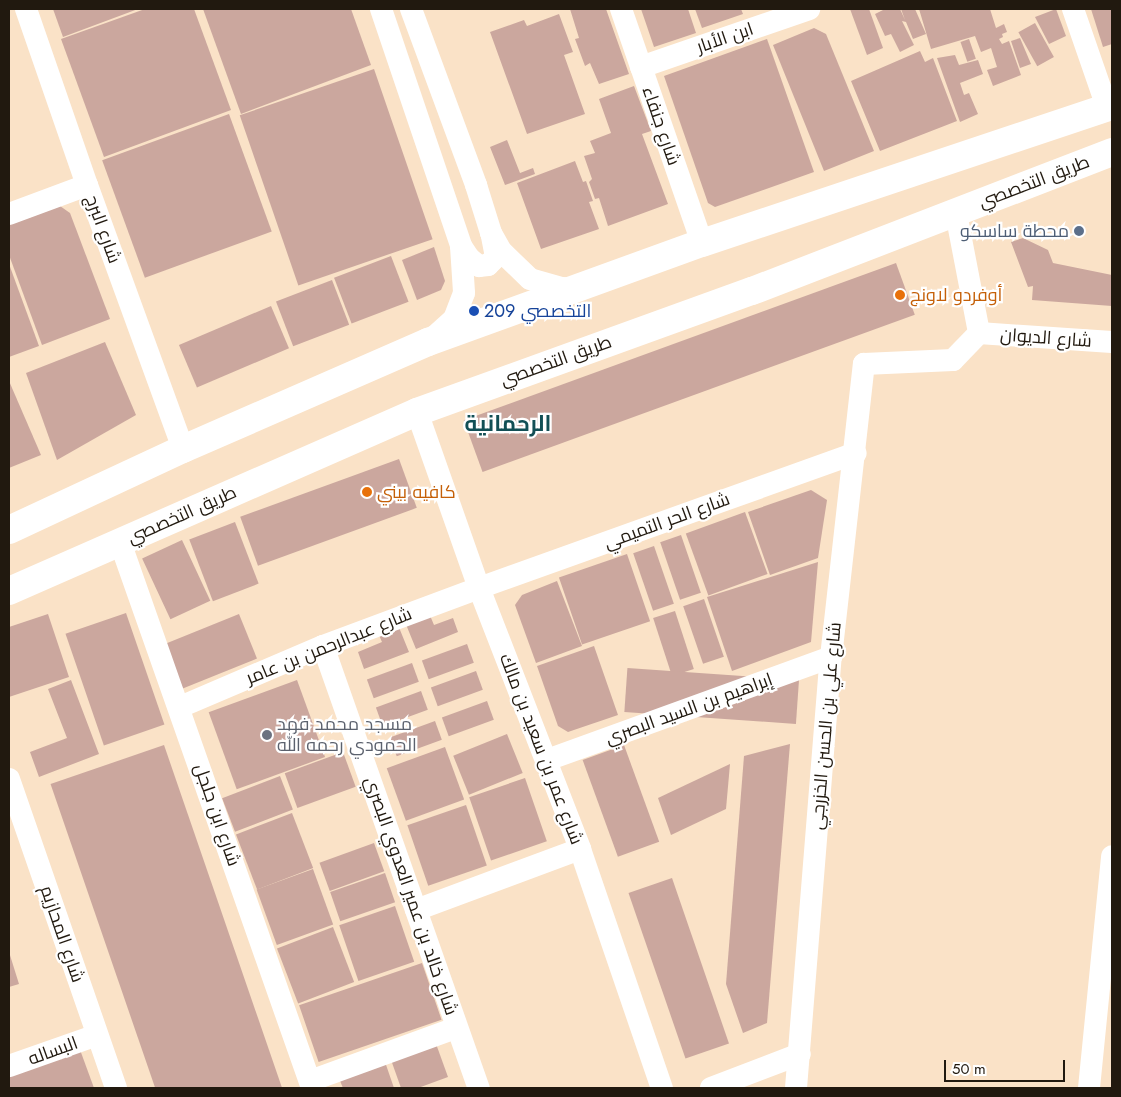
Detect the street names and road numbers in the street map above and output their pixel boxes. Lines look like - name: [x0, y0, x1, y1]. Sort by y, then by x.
- street label: ابن الأبار: [694, 18, 756, 58]
- street label: شارع جنفاء: [637, 84, 685, 168]
- street label: طريق التخصصي: [975, 151, 1093, 213]
- street label: شارع البرج: [81, 192, 125, 266]
- street label: شارع الديوان: [999, 324, 1093, 352]
- street label: طريق التخصصي: [497, 331, 615, 391]
- street label: طريق التخصصي: [124, 481, 240, 549]
- street label: شارع الحر التميمي: [601, 488, 733, 554]
- street label: شارع عبدالرحمن بن عامر: [243, 603, 415, 689]
- street label: شارع علي بن الحسن الخزرجي: [806, 621, 846, 831]
- street label: شارع عمر بن سعيد بن مالك: [495, 651, 587, 847]
- street label: إبراهيم بن السيد البصري: [602, 669, 776, 749]
- street label: شارع ابن جلجل: [189, 761, 245, 869]
- street label: شارع خالد بن عمير العدوي البصري: [360, 774, 462, 1018]
- street label: شارع المحازيم: [35, 883, 89, 985]
- street label: البساله: [25, 1032, 81, 1070]

